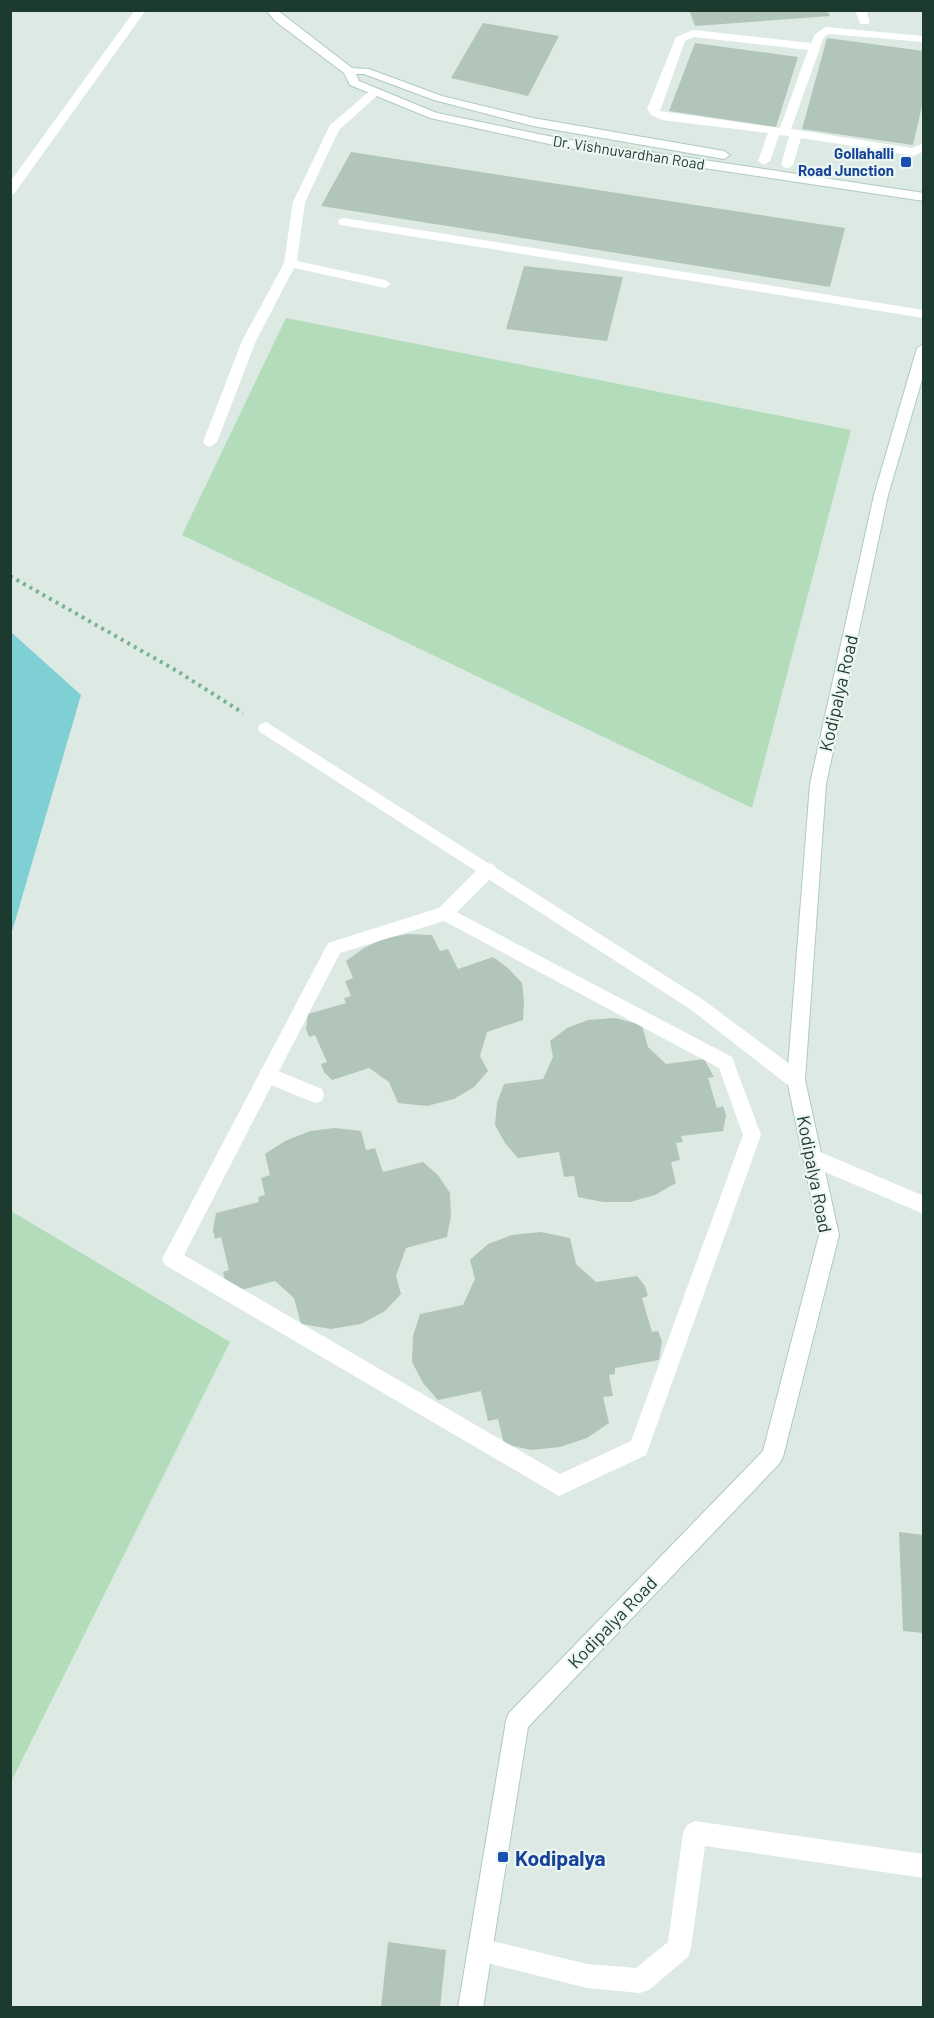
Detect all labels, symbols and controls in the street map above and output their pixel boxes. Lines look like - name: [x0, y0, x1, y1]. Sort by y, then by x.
- street label: Dr. Vishnuvardhan Road: [552, 131, 706, 173]
- place label: Gollahalli Road Junction: [798, 144, 894, 179]
- marker: Gollahalli Road Junction: [899, 155, 913, 169]
- street label: Kodipalya Road: [814, 633, 862, 753]
- street label: Kodipalya Road: [793, 1114, 837, 1234]
- street label: Kodipalya Road: [563, 1572, 661, 1672]
- place label: Kodipalya: [515, 1845, 606, 1870]
- marker: Kodipalya: [496, 1850, 510, 1864]

